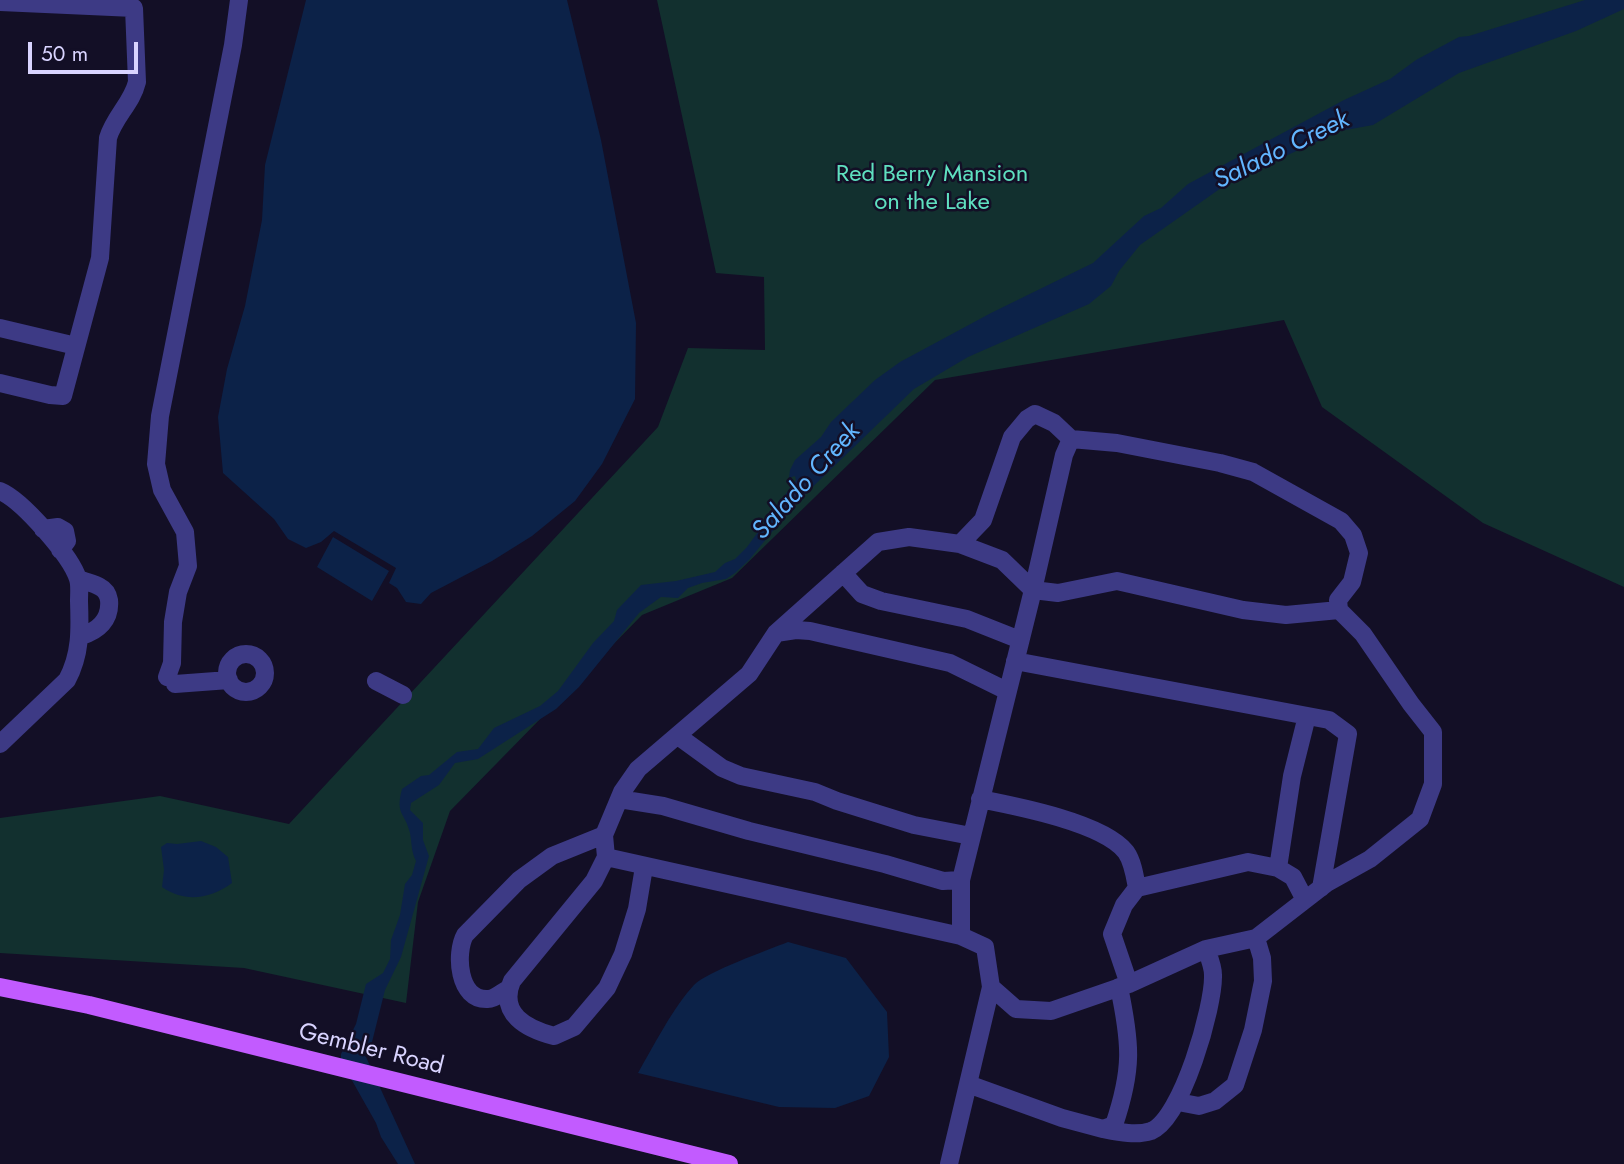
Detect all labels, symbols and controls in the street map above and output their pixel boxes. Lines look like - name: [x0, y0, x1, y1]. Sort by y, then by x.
- scale bar: [32, 28, 142, 72]
- text: 50 m: [41, 39, 88, 69]
- water label: Salado Creek: [1209, 105, 1355, 197]
- park label: Red Berry Mansion on the Lake: [836, 161, 1028, 217]
- water label: Salado Creek: [746, 417, 868, 547]
- street label: Gembler Road: [296, 1018, 446, 1082]

